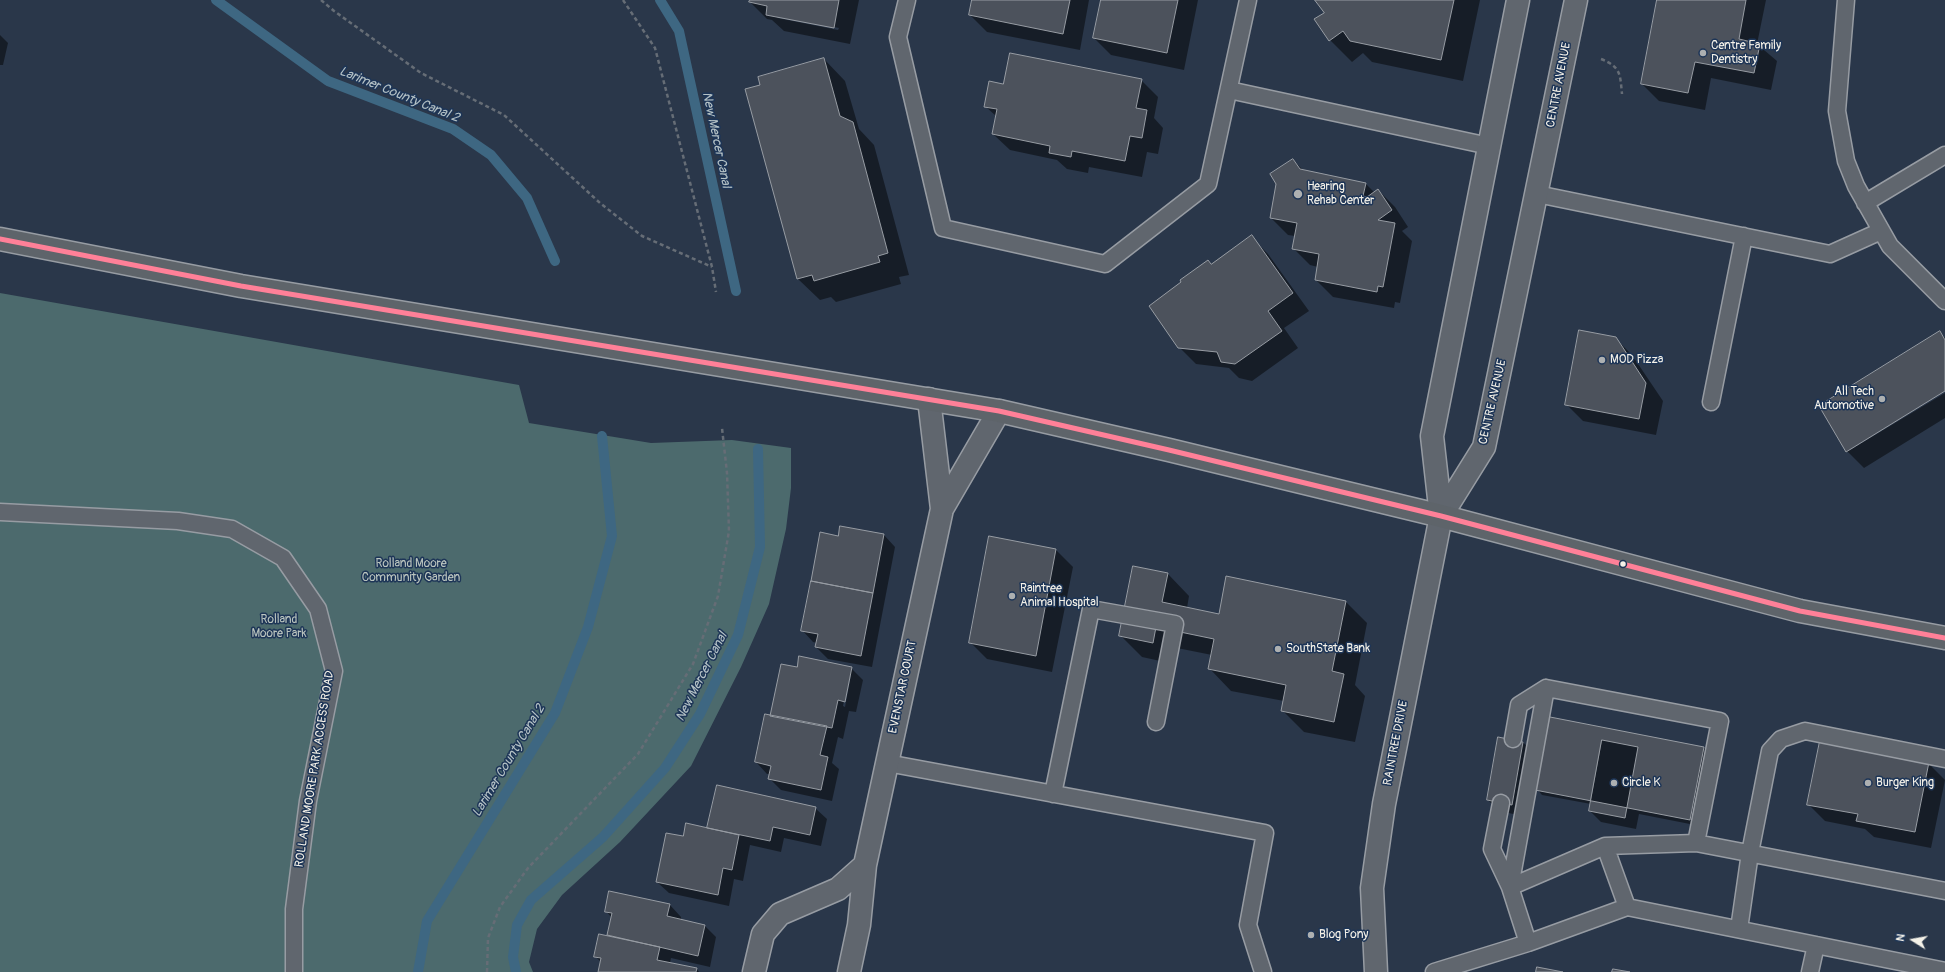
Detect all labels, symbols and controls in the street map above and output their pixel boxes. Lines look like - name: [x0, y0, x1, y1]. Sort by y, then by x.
- place label: Centre Family Dentistry: [1711, 39, 1781, 67]
- street label: CENTRE AVENUE: [1544, 41, 1574, 129]
- marker: Centre Family Dentistry: [1698, 48, 1708, 58]
- water label: Larimer County Canal 2: [337, 64, 461, 126]
- water label: New Mercer Canal: [698, 91, 734, 189]
- place label: Hearing Rehab Center: [1307, 180, 1374, 208]
- marker: Hearing Rehab Center: [1292, 188, 1304, 200]
- place label: MOD Pizza: [1610, 353, 1663, 367]
- marker: MOD Pizza: [1597, 355, 1607, 365]
- street label: CENTRE AVENUE: [1476, 358, 1510, 446]
- place label: All Tech Automotive: [1814, 385, 1874, 413]
- marker: All Tech Automotive: [1877, 394, 1887, 404]
- park label: Rolland Moore Community Garden: [362, 557, 460, 585]
- unlabelled marker: [1618, 559, 1628, 569]
- place label: Raintree Animal Hospital: [1020, 582, 1099, 610]
- marker: Raintree Animal Hospital: [1007, 591, 1017, 601]
- park label: Rolland Moore Park: [251, 613, 307, 641]
- water label: New Mercer Canal: [673, 630, 731, 724]
- street label: EVENSTAR COURT: [886, 639, 920, 735]
- place label: SouthState Bank: [1286, 642, 1370, 656]
- marker: SouthState Bank: [1273, 644, 1283, 654]
- street label: ROLLAND MOORE PARK ACCESS ROAD: [292, 670, 338, 868]
- street label: RAINTREE DRIVE: [1381, 699, 1411, 787]
- water label: Larimer County Canal 2: [469, 702, 549, 820]
- place label: Circle K: [1622, 776, 1661, 790]
- place label: Burger King: [1876, 776, 1934, 790]
- marker: Circle K: [1609, 778, 1619, 788]
- marker: Burger King: [1863, 778, 1873, 788]
- north arrow: [1893, 920, 1933, 960]
- place label: Blog Pony: [1319, 928, 1368, 942]
- marker: Blog Pony: [1306, 930, 1316, 940]
- text: N: [1894, 933, 1908, 943]

